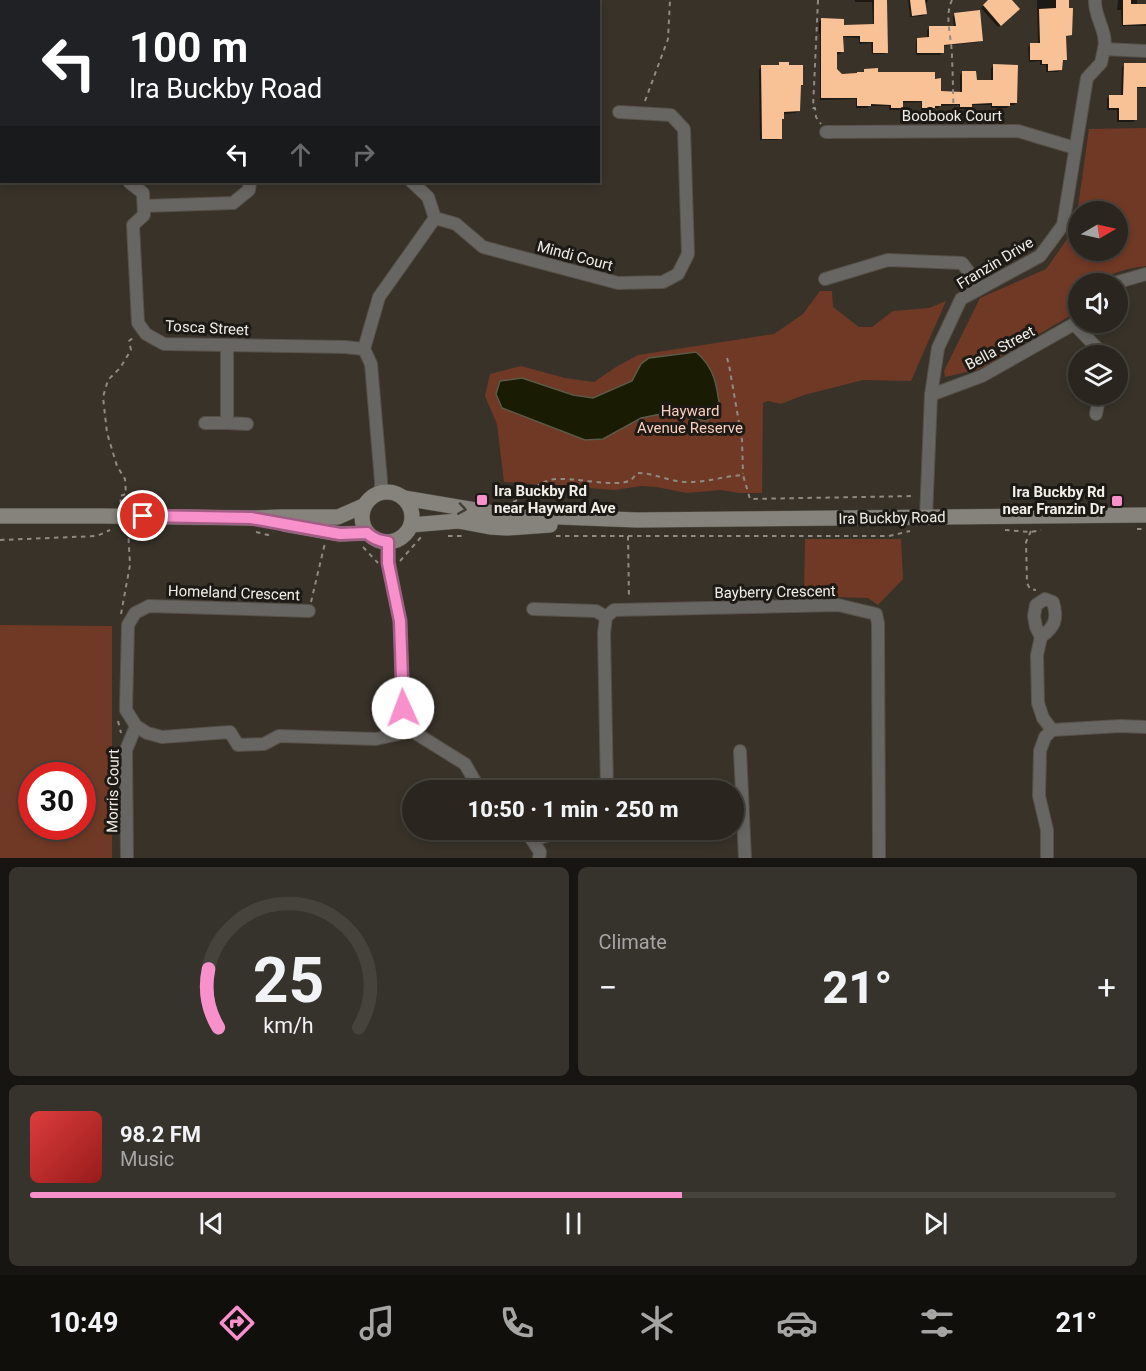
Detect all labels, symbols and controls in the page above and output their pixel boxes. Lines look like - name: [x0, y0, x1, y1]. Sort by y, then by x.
- text: 100 m: [129, 23, 248, 72]
- icon: left: [30, 24, 108, 102]
- text: Ira Buckby Road: [129, 73, 322, 105]
- street label: Boobook Court: [902, 107, 1002, 125]
- icon: left: [221, 138, 254, 171]
- icon: ahead: [284, 138, 317, 171]
- icon: right: [347, 138, 380, 171]
- north arrow: [1068, 201, 1128, 261]
- map controls: [1068, 201, 1128, 405]
- street label: Franzin Drive: [953, 233, 1037, 293]
- street label: Mindi Court: [535, 237, 615, 275]
- button: sound: [1068, 273, 1128, 333]
- street label: Tosca Street: [165, 317, 249, 339]
- street label: Bella Street: [962, 322, 1038, 374]
- button: layers: [1068, 345, 1128, 405]
- park label: Hayward Avenue Reserve: [637, 402, 743, 437]
- place label: Ira Buckby Rd near Hayward Ave: [494, 482, 616, 517]
- place label: Ira Buckby Rd near Franzin Dr: [1003, 483, 1106, 518]
- pin: [117, 490, 168, 541]
- marker: Ira Buckby Rd near Hayward Ave: [475, 493, 489, 507]
- marker: Ira Buckby Rd near Franzin Dr: [1110, 494, 1124, 508]
- icon: arrive: [126, 499, 159, 532]
- one-way arrow: [457, 502, 466, 514]
- street label: Ira Buckby Road: [838, 508, 946, 528]
- street label: Homeland Crescent: [168, 582, 300, 604]
- street label: Bayberry Crescent: [714, 582, 836, 602]
- position arrow: [371, 676, 435, 740]
- street label: Morris Court: [103, 749, 123, 833]
- speed limit sign: 30: [18, 762, 96, 840]
- text: 10:50 · 1 min · 250 m: [468, 797, 678, 822]
- text: Climate: [599, 930, 667, 954]
- text: 25: [253, 944, 325, 1017]
- text: 21°: [823, 961, 892, 1014]
- text: −: [599, 968, 617, 1007]
- text: +: [1097, 968, 1116, 1007]
- text: km/h: [264, 1014, 314, 1039]
- text: 98.2 FM: [120, 1122, 201, 1147]
- text: Music: [120, 1147, 174, 1171]
- icon: previous: [195, 1207, 228, 1240]
- icon: pause: [557, 1207, 590, 1240]
- icon: next: [919, 1207, 952, 1240]
- icon: directions: [216, 1302, 258, 1344]
- icon: music: [356, 1302, 398, 1344]
- icon: phone: [496, 1302, 538, 1344]
- icon: climate: [636, 1302, 678, 1344]
- icon: car: [776, 1302, 818, 1344]
- icon: filters: [916, 1302, 958, 1344]
- text: 10:49: [49, 1307, 119, 1339]
- text: 21°: [1056, 1307, 1097, 1339]

